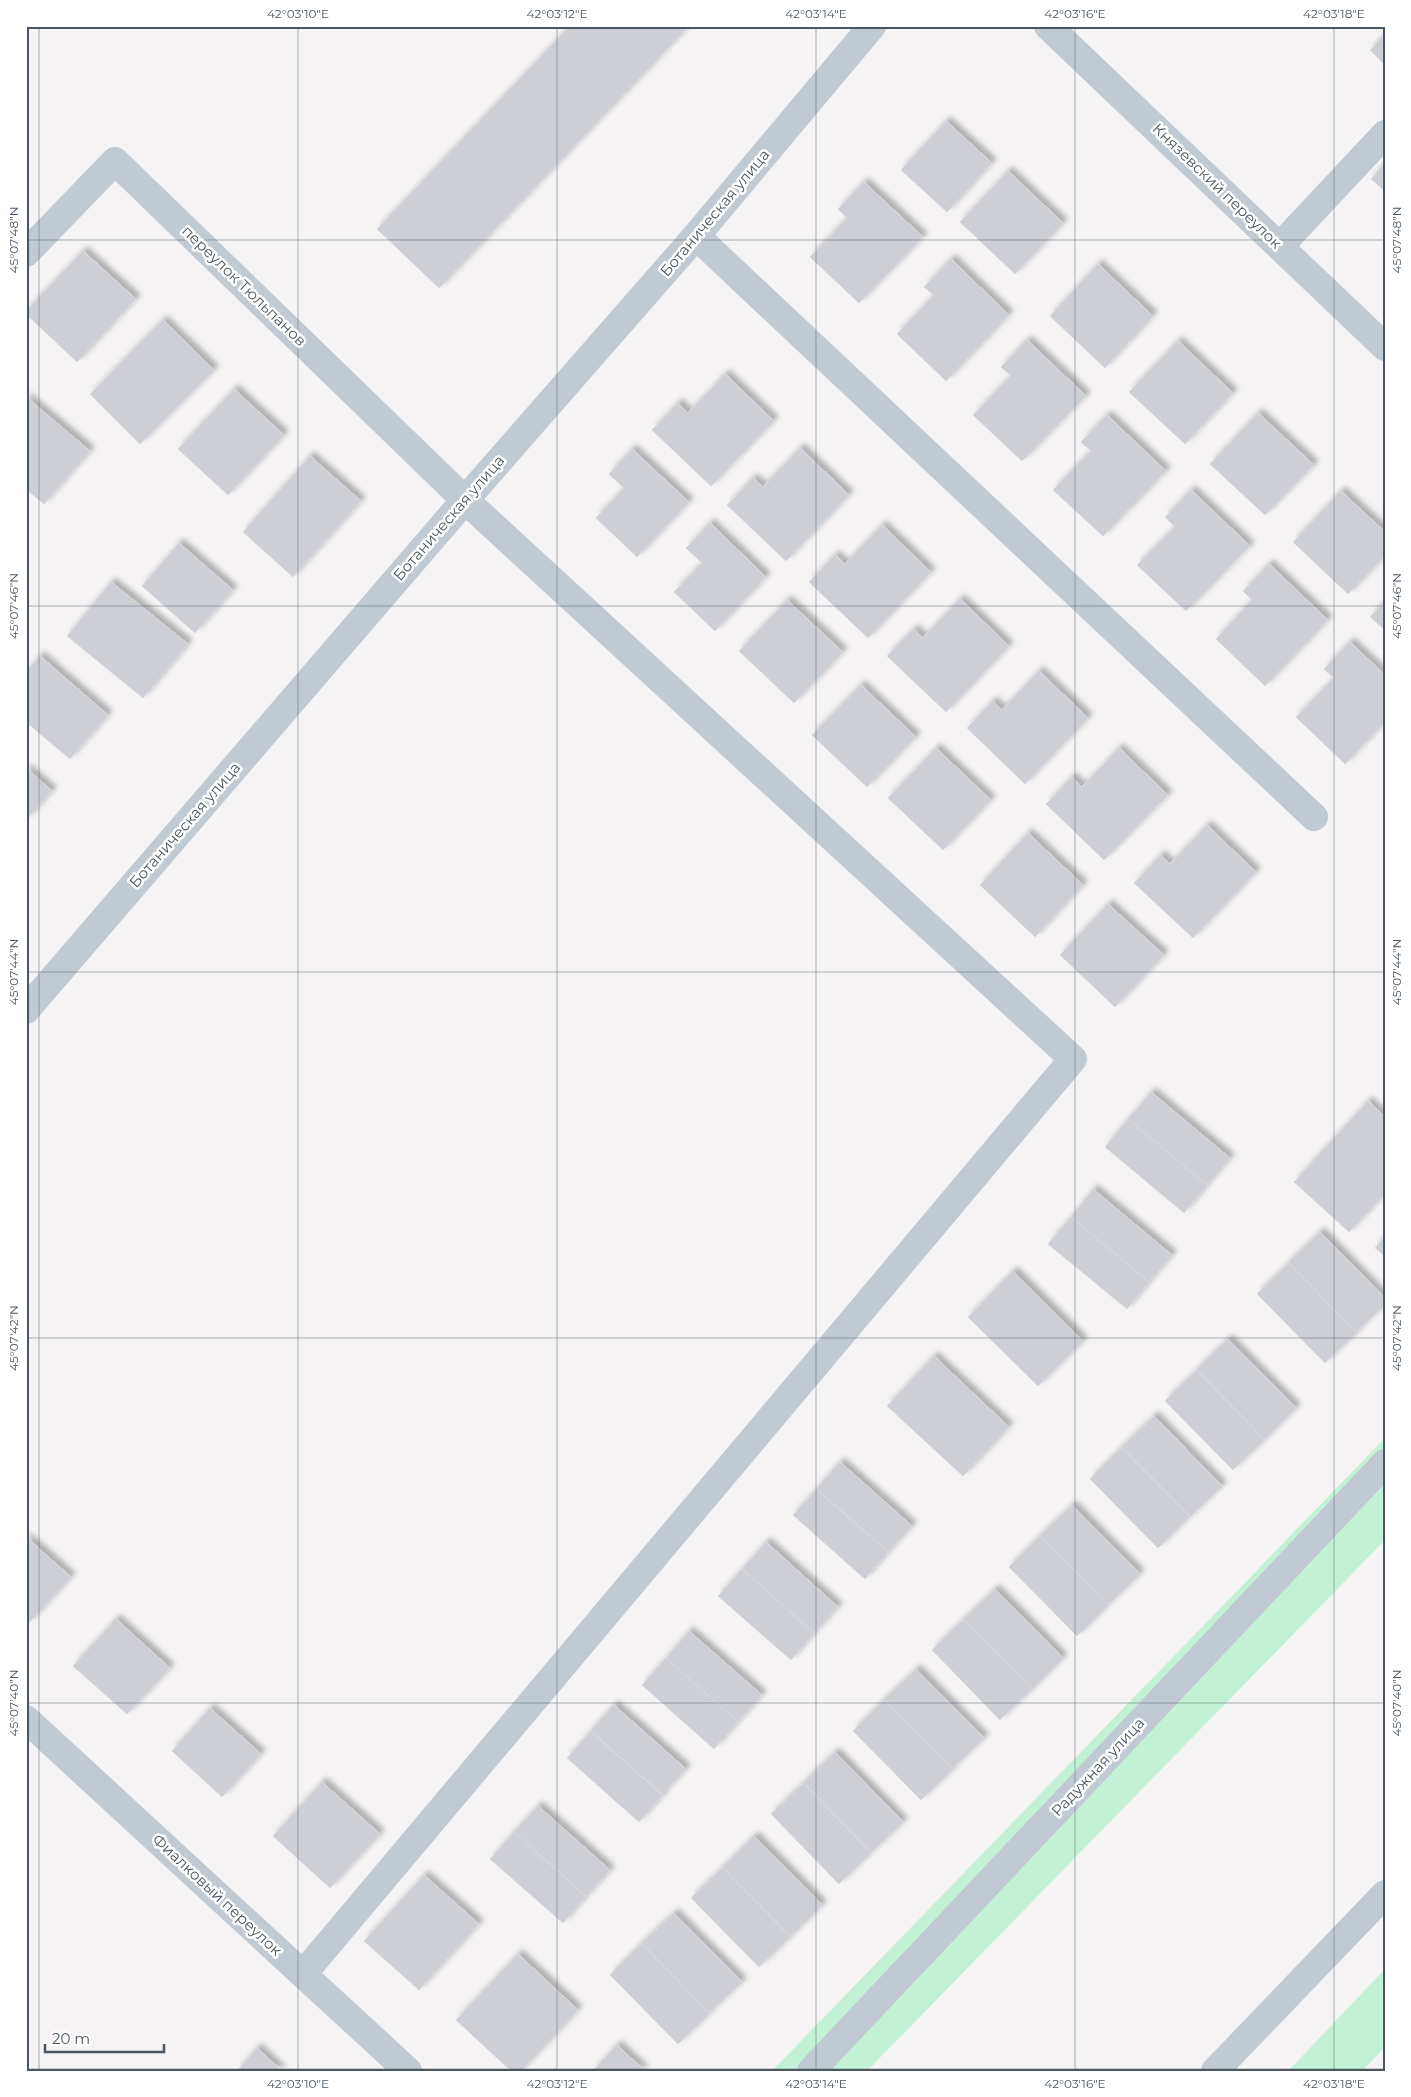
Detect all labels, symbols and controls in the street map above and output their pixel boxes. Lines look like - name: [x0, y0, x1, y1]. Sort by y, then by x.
- text: 42°03'10"E: [267, 6, 329, 21]
- text: 42°03'12"E: [527, 6, 587, 21]
- text: 42°03'14"E: [785, 6, 847, 21]
- text: 42°03'16"E: [1044, 6, 1106, 21]
- text: 42°03'18"E: [1303, 6, 1365, 21]
- street label: Князевский переулок: [1149, 119, 1286, 253]
- street label: Ботаническая улица: [656, 145, 773, 280]
- text: 45°07'48"N: [6, 207, 21, 273]
- text: 45°07'48"N: [1389, 207, 1404, 273]
- street label: переулок Тюльпанов: [178, 221, 311, 350]
- street label: Ботаническая улица: [389, 451, 508, 584]
- text: 45°07'46"N: [6, 573, 21, 639]
- text: 45°07'46"N: [1389, 573, 1404, 639]
- street label: Ботаническая улица: [125, 758, 244, 891]
- text: 45°07'44"N: [6, 939, 21, 1005]
- text: 45°07'44"N: [1389, 939, 1404, 1005]
- text: 45°07'42"N: [6, 1305, 21, 1371]
- text: 45°07'42"N: [1389, 1305, 1404, 1371]
- text: 45°07'40"N: [6, 1670, 21, 1737]
- text: 45°07'40"N: [1389, 1670, 1404, 1737]
- street label: Радужная улица: [1047, 1713, 1148, 1820]
- street label: Фиалковый переулок: [149, 1830, 286, 1960]
- scale bar: [45, 2022, 164, 2054]
- text: 20 m: [52, 2029, 90, 2048]
- text: 42°03'10"E: [267, 2076, 329, 2091]
- text: 42°03'12"E: [527, 2076, 587, 2091]
- text: 42°03'14"E: [785, 2076, 847, 2091]
- text: 42°03'16"E: [1044, 2076, 1106, 2091]
- text: 42°03'18"E: [1303, 2076, 1365, 2091]

